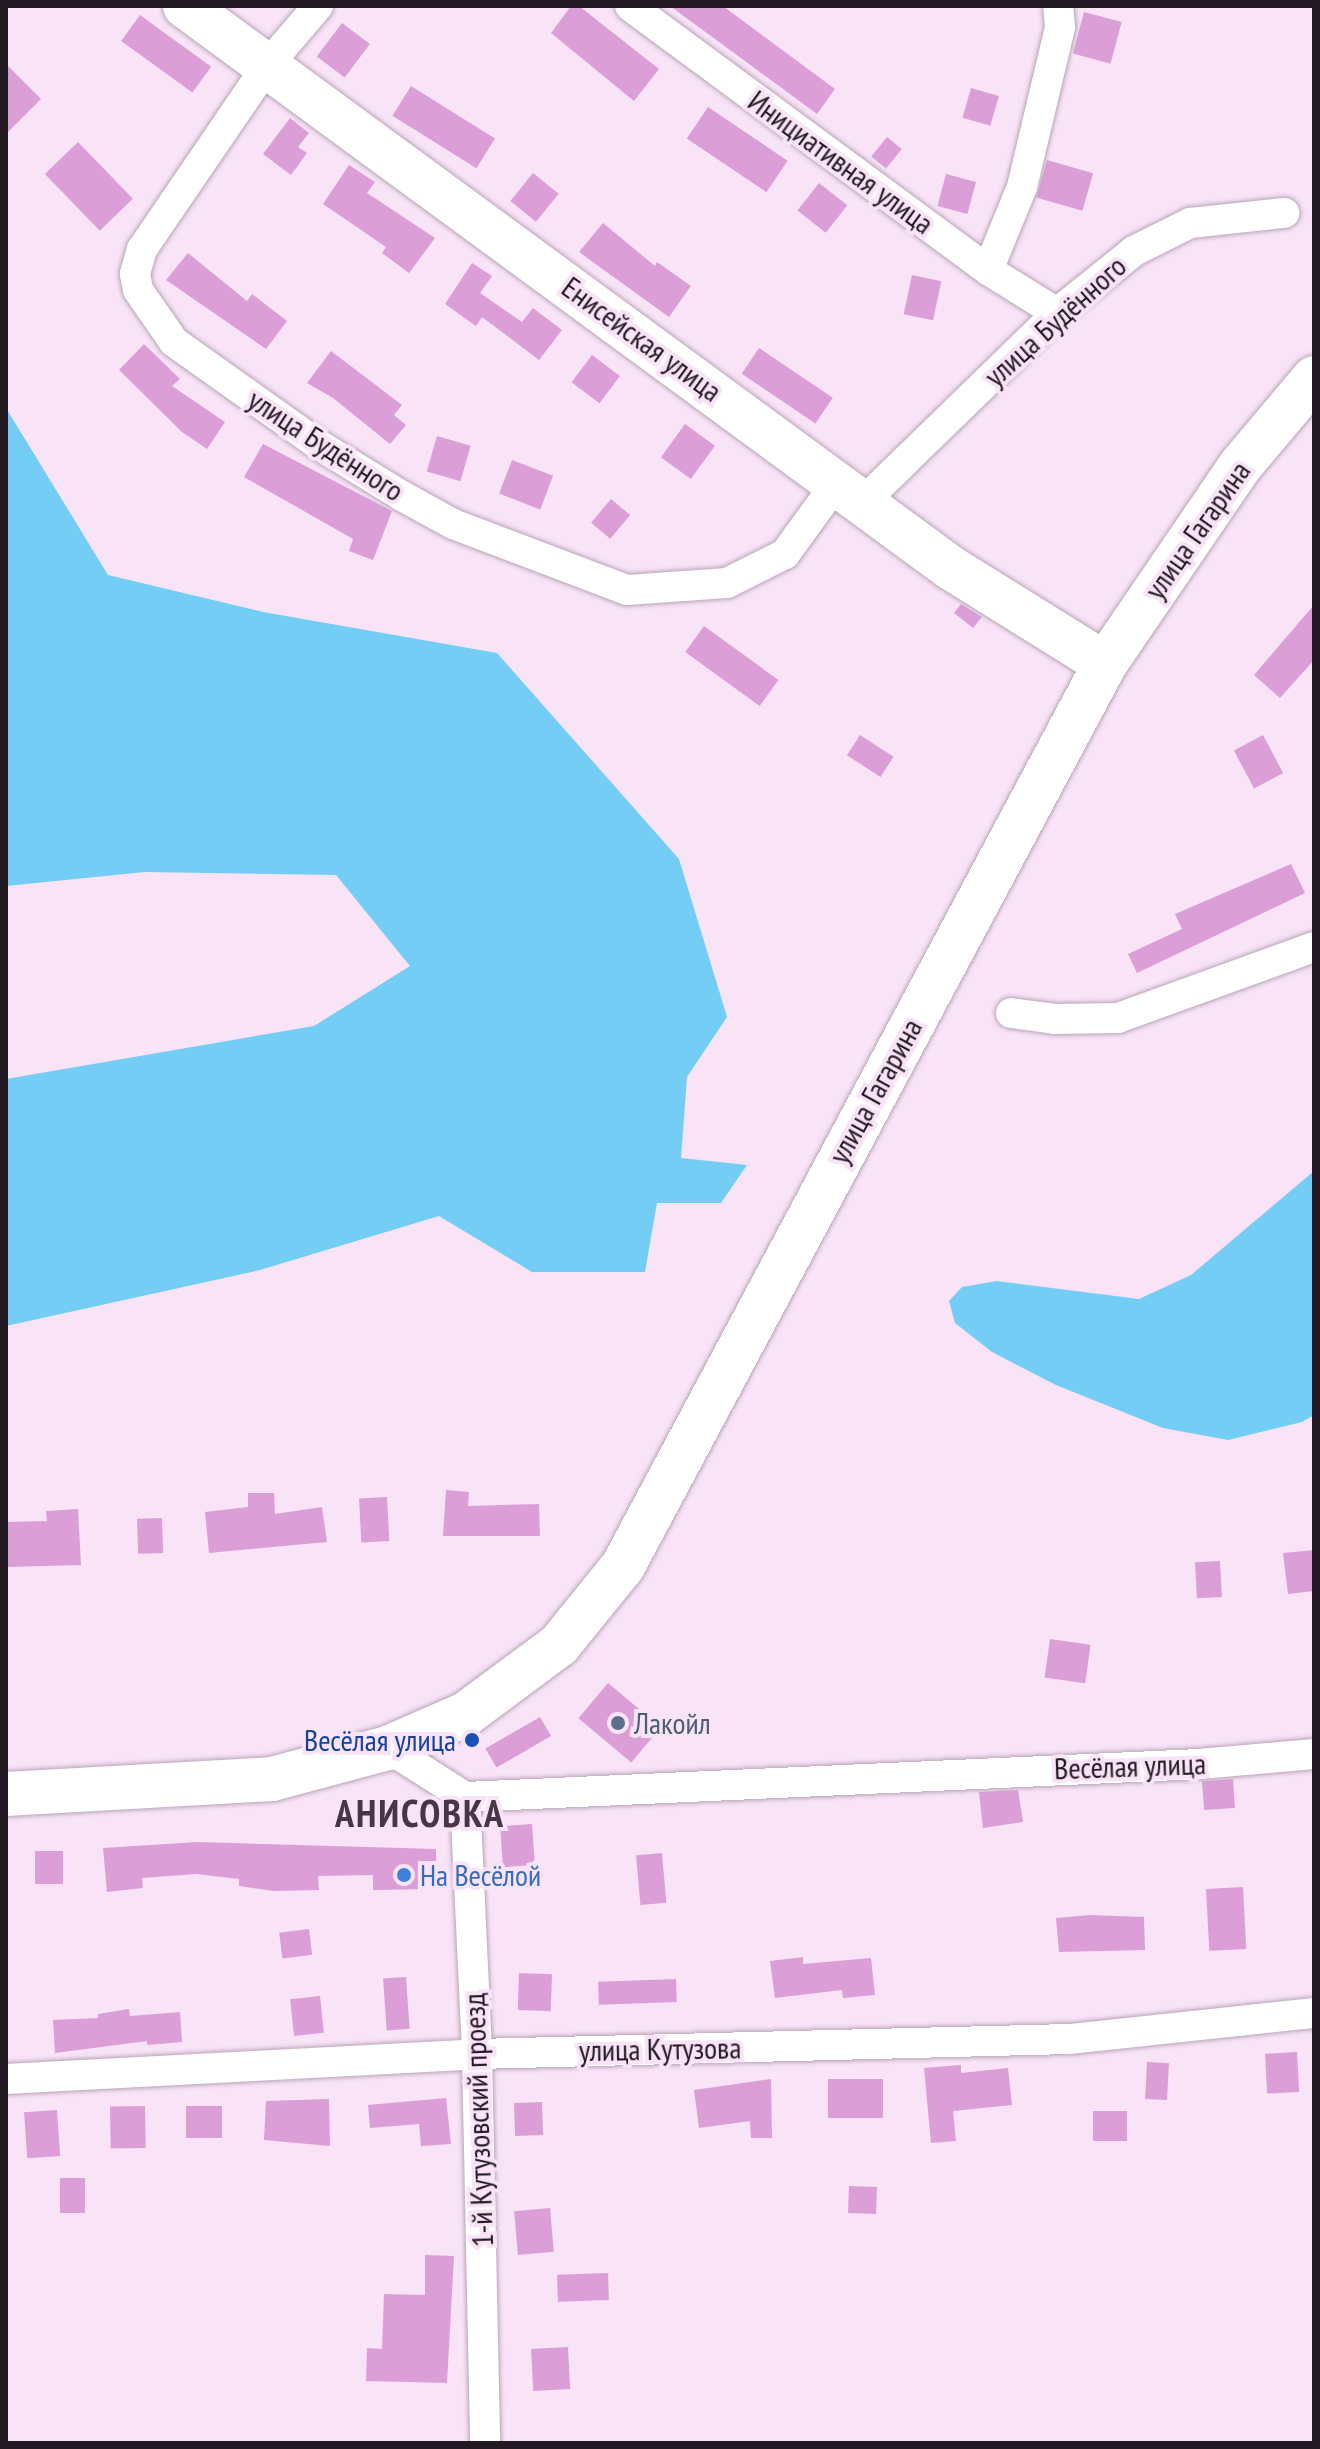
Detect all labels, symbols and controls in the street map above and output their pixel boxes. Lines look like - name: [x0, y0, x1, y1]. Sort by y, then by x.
- street label: Инициативная улица: [741, 83, 941, 241]
- street label: улица Будённого: [977, 248, 1133, 394]
- street label: Енисейская улица: [555, 269, 729, 409]
- street label: улица Будённого: [241, 381, 411, 509]
- street label: улица Гагарина: [1136, 454, 1258, 606]
- street label: улица Гагарина: [820, 1012, 930, 1170]
- place label: Лакойл: [634, 1705, 711, 1741]
- marker: Лакойл: [609, 1714, 627, 1732]
- place label: Весёлая улица: [304, 1722, 456, 1758]
- marker: Весёлая улица: [463, 1731, 481, 1749]
- street label: Весёлая улица: [1053, 1745, 1207, 1787]
- district label: АНИСОВКА: [335, 1790, 505, 1836]
- place label: На Весёлой: [420, 1857, 541, 1893]
- marker: На Весёлой: [395, 1866, 413, 1884]
- street label: 1-й Кутузовский проезд: [456, 1992, 500, 2248]
- street label: улица Кутузова: [578, 2030, 742, 2068]

